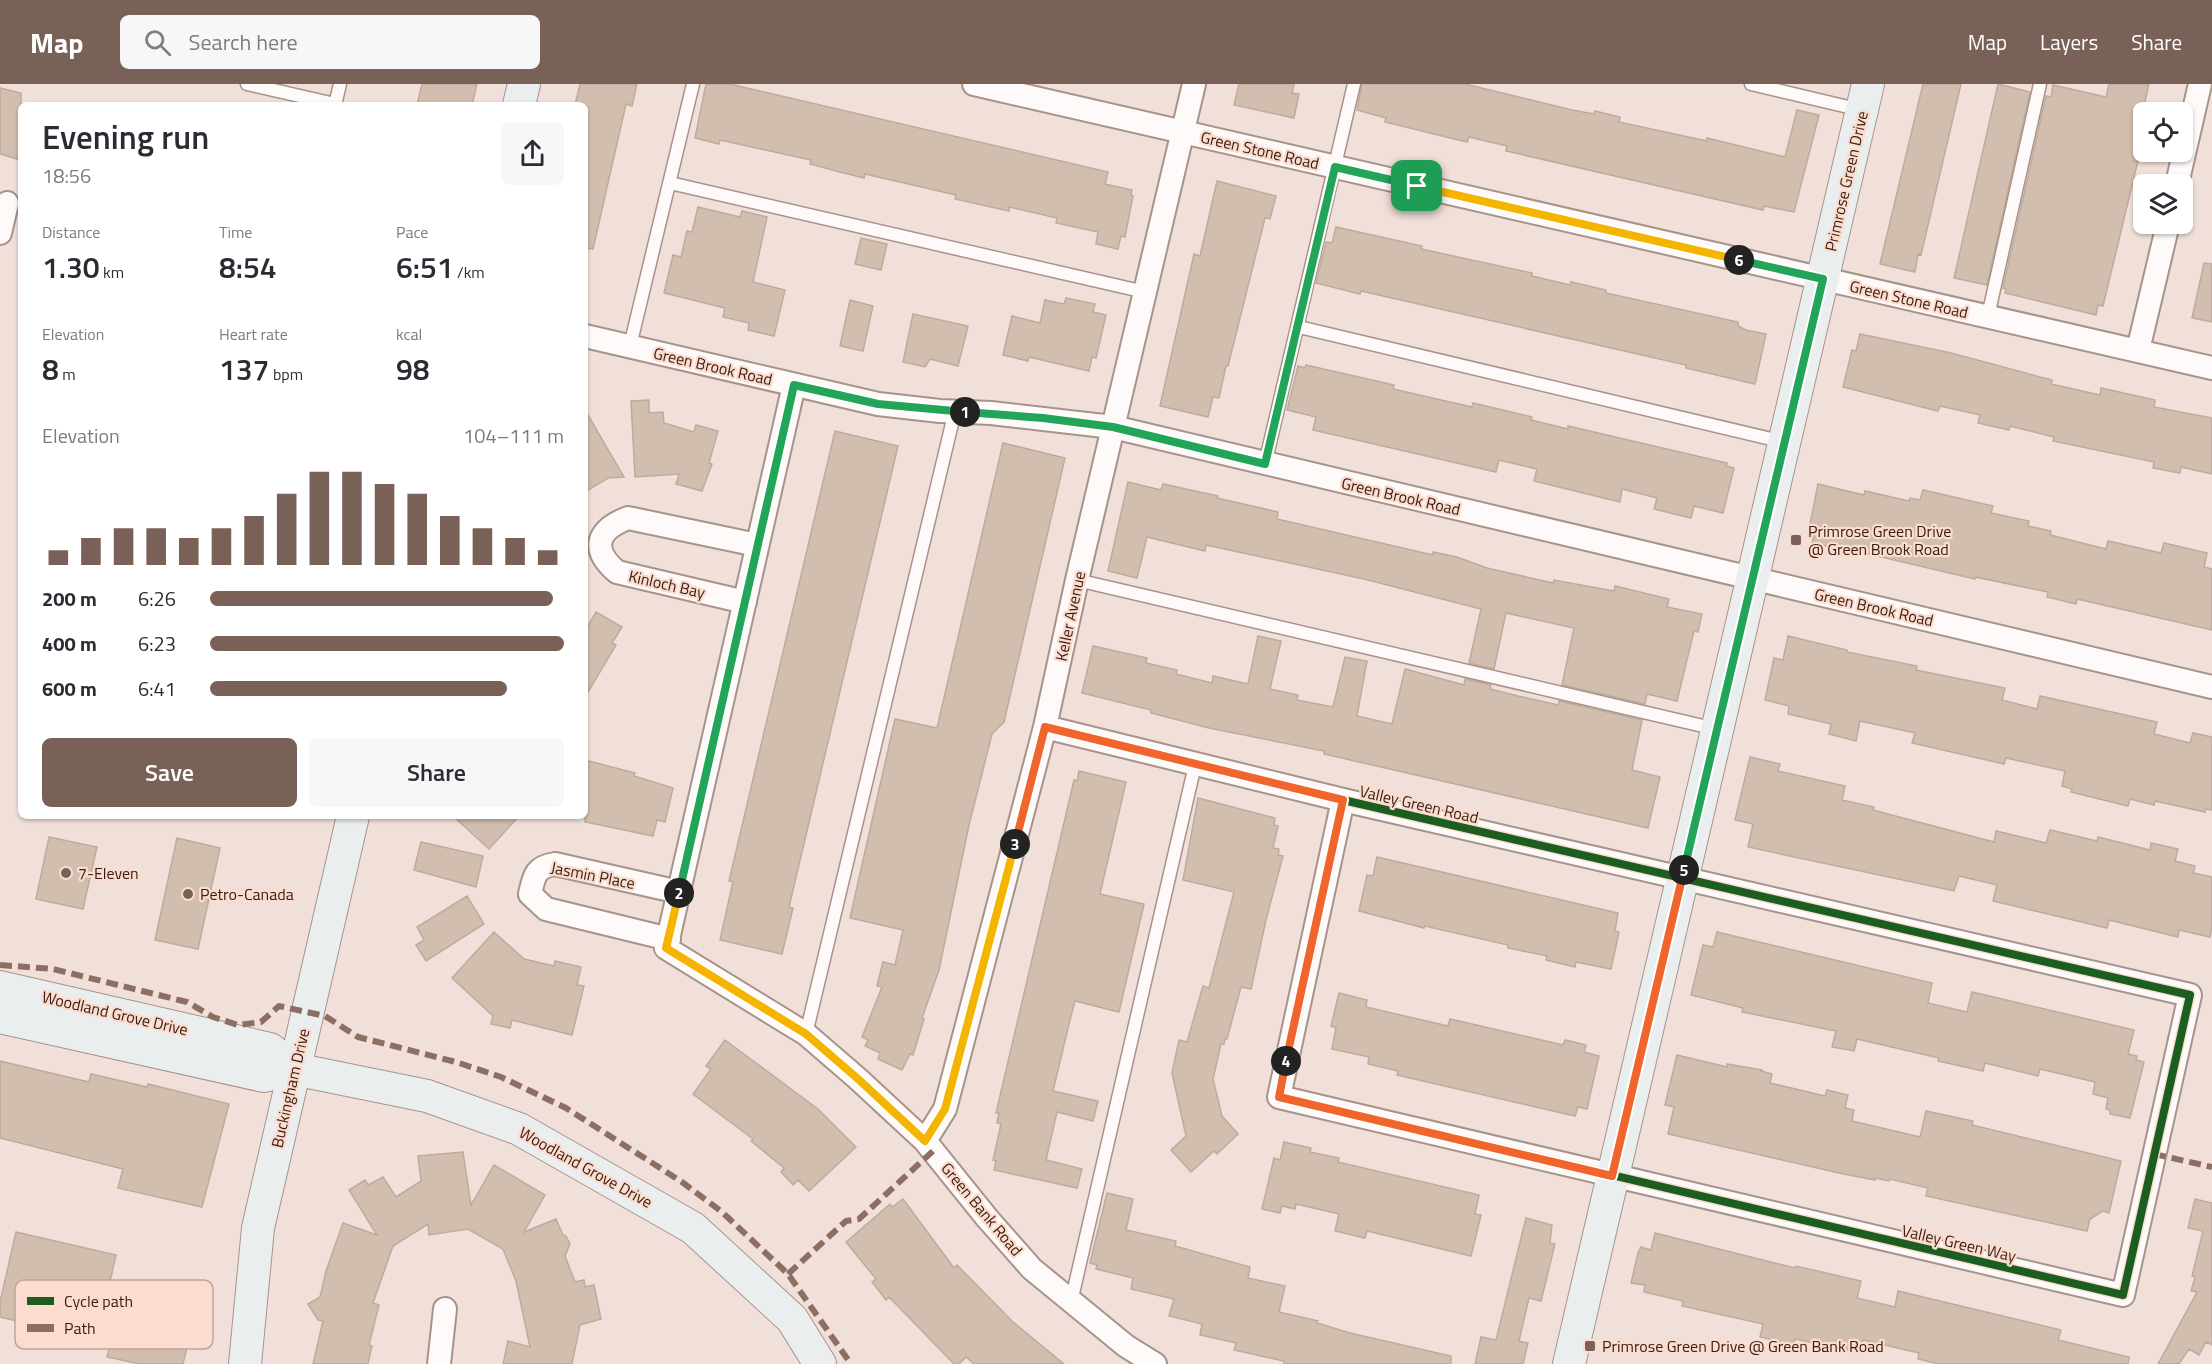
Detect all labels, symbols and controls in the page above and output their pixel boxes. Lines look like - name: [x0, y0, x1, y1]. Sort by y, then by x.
- search box: [120, 15, 540, 69]
- text: Map: [30, 21, 84, 64]
- text: Search here: [189, 25, 298, 59]
- icon: search: [141, 26, 174, 59]
- text: Map: [1968, 26, 2007, 58]
- text: Layers: [2040, 26, 2098, 58]
- text: Share: [2131, 26, 2182, 58]
- map controls: [2133, 102, 2193, 234]
- button: locate: [2133, 102, 2193, 162]
- street label: Primrose Green Drive: [1818, 109, 1874, 253]
- text: Evening run: [42, 112, 209, 162]
- button: share: [501, 122, 564, 185]
- street label: Green Stone Road: [1198, 125, 1322, 175]
- text: 18:56: [42, 160, 91, 191]
- pin: [1391, 160, 1442, 211]
- icon: arrive: [1400, 169, 1433, 202]
- button: layers: [2133, 174, 2193, 234]
- text: Distance: [42, 220, 100, 244]
- text: Time: [219, 220, 252, 244]
- text: Pace: [396, 220, 428, 244]
- text: 1.30: [42, 244, 100, 290]
- text: 8:54: [219, 244, 277, 290]
- text: 6:51: [396, 244, 454, 290]
- pin: 6: [1724, 245, 1754, 275]
- text: 6: [1735, 248, 1743, 272]
- text: km: [100, 260, 124, 284]
- text: /km: [454, 260, 485, 284]
- street label: Green Stone Road: [1847, 274, 1971, 324]
- text: Elevation: [42, 322, 104, 346]
- text: Heart rate: [219, 322, 288, 346]
- text: kcal: [396, 322, 422, 346]
- street label: Green Brook Road: [651, 341, 775, 391]
- text: 8: [42, 346, 59, 392]
- text: 137: [219, 346, 269, 392]
- text: 98: [396, 346, 430, 392]
- text: m: [59, 362, 76, 386]
- text: bpm: [269, 362, 303, 386]
- pin: 1: [950, 397, 980, 427]
- text: 1: [961, 400, 969, 424]
- text: Elevation: [42, 420, 120, 451]
- text: 104–111 m: [463, 420, 564, 451]
- street label: Green Brook Road: [1339, 471, 1463, 521]
- place label: Primrose Green Drive @ Green Brook Road: [1808, 519, 1951, 561]
- marker: Primrose Green Drive @ Green Brook Road: [1789, 533, 1803, 547]
- street label: Kinloch Bay: [626, 564, 708, 605]
- street label: Keller Avenue: [1049, 569, 1091, 663]
- street label: Green Brook Road: [1812, 582, 1936, 632]
- text: 200 m: [42, 583, 97, 614]
- text: 6:26: [138, 583, 176, 614]
- text: 400 m: [42, 628, 97, 659]
- text: 6:23: [138, 628, 176, 659]
- text: 600 m: [42, 673, 97, 704]
- text: 6:41: [138, 673, 176, 704]
- button: Save: [42, 738, 297, 807]
- button: Share: [309, 738, 564, 807]
- street label: Valley Green Road: [1357, 779, 1481, 829]
- pin: 3: [1000, 829, 1030, 859]
- text: 3: [1011, 832, 1019, 856]
- street label: Jasmin Place: [549, 855, 637, 895]
- pin: 5: [1669, 855, 1699, 885]
- text: 5: [1680, 858, 1688, 882]
- place label: 7-Eleven: [78, 861, 139, 885]
- marker: 7-Eleven: [59, 866, 73, 880]
- pin: 2: [664, 878, 694, 908]
- text: 2: [675, 881, 683, 905]
- place label: Petro-Canada: [200, 882, 294, 906]
- marker: Petro-Canada: [181, 887, 195, 901]
- street label: Woodland Grove Drive: [40, 985, 190, 1041]
- street label: Buckingham Drive: [265, 1026, 315, 1150]
- pin: 4: [1271, 1046, 1301, 1076]
- text: 4: [1282, 1049, 1290, 1073]
- street label: Woodland Grove Drive: [515, 1120, 657, 1214]
- street label: Green Bank Road: [936, 1157, 1028, 1261]
- street label: Valley Green Way: [1900, 1218, 2019, 1268]
- legend: [15, 1280, 213, 1349]
- text: Cycle path: [64, 1289, 133, 1313]
- text: Path: [64, 1316, 96, 1340]
- place label: Primrose Green Drive @ Green Bank Road: [1602, 1334, 1884, 1358]
- marker: Primrose Green Drive @ Green Bank Road: [1583, 1339, 1597, 1353]

